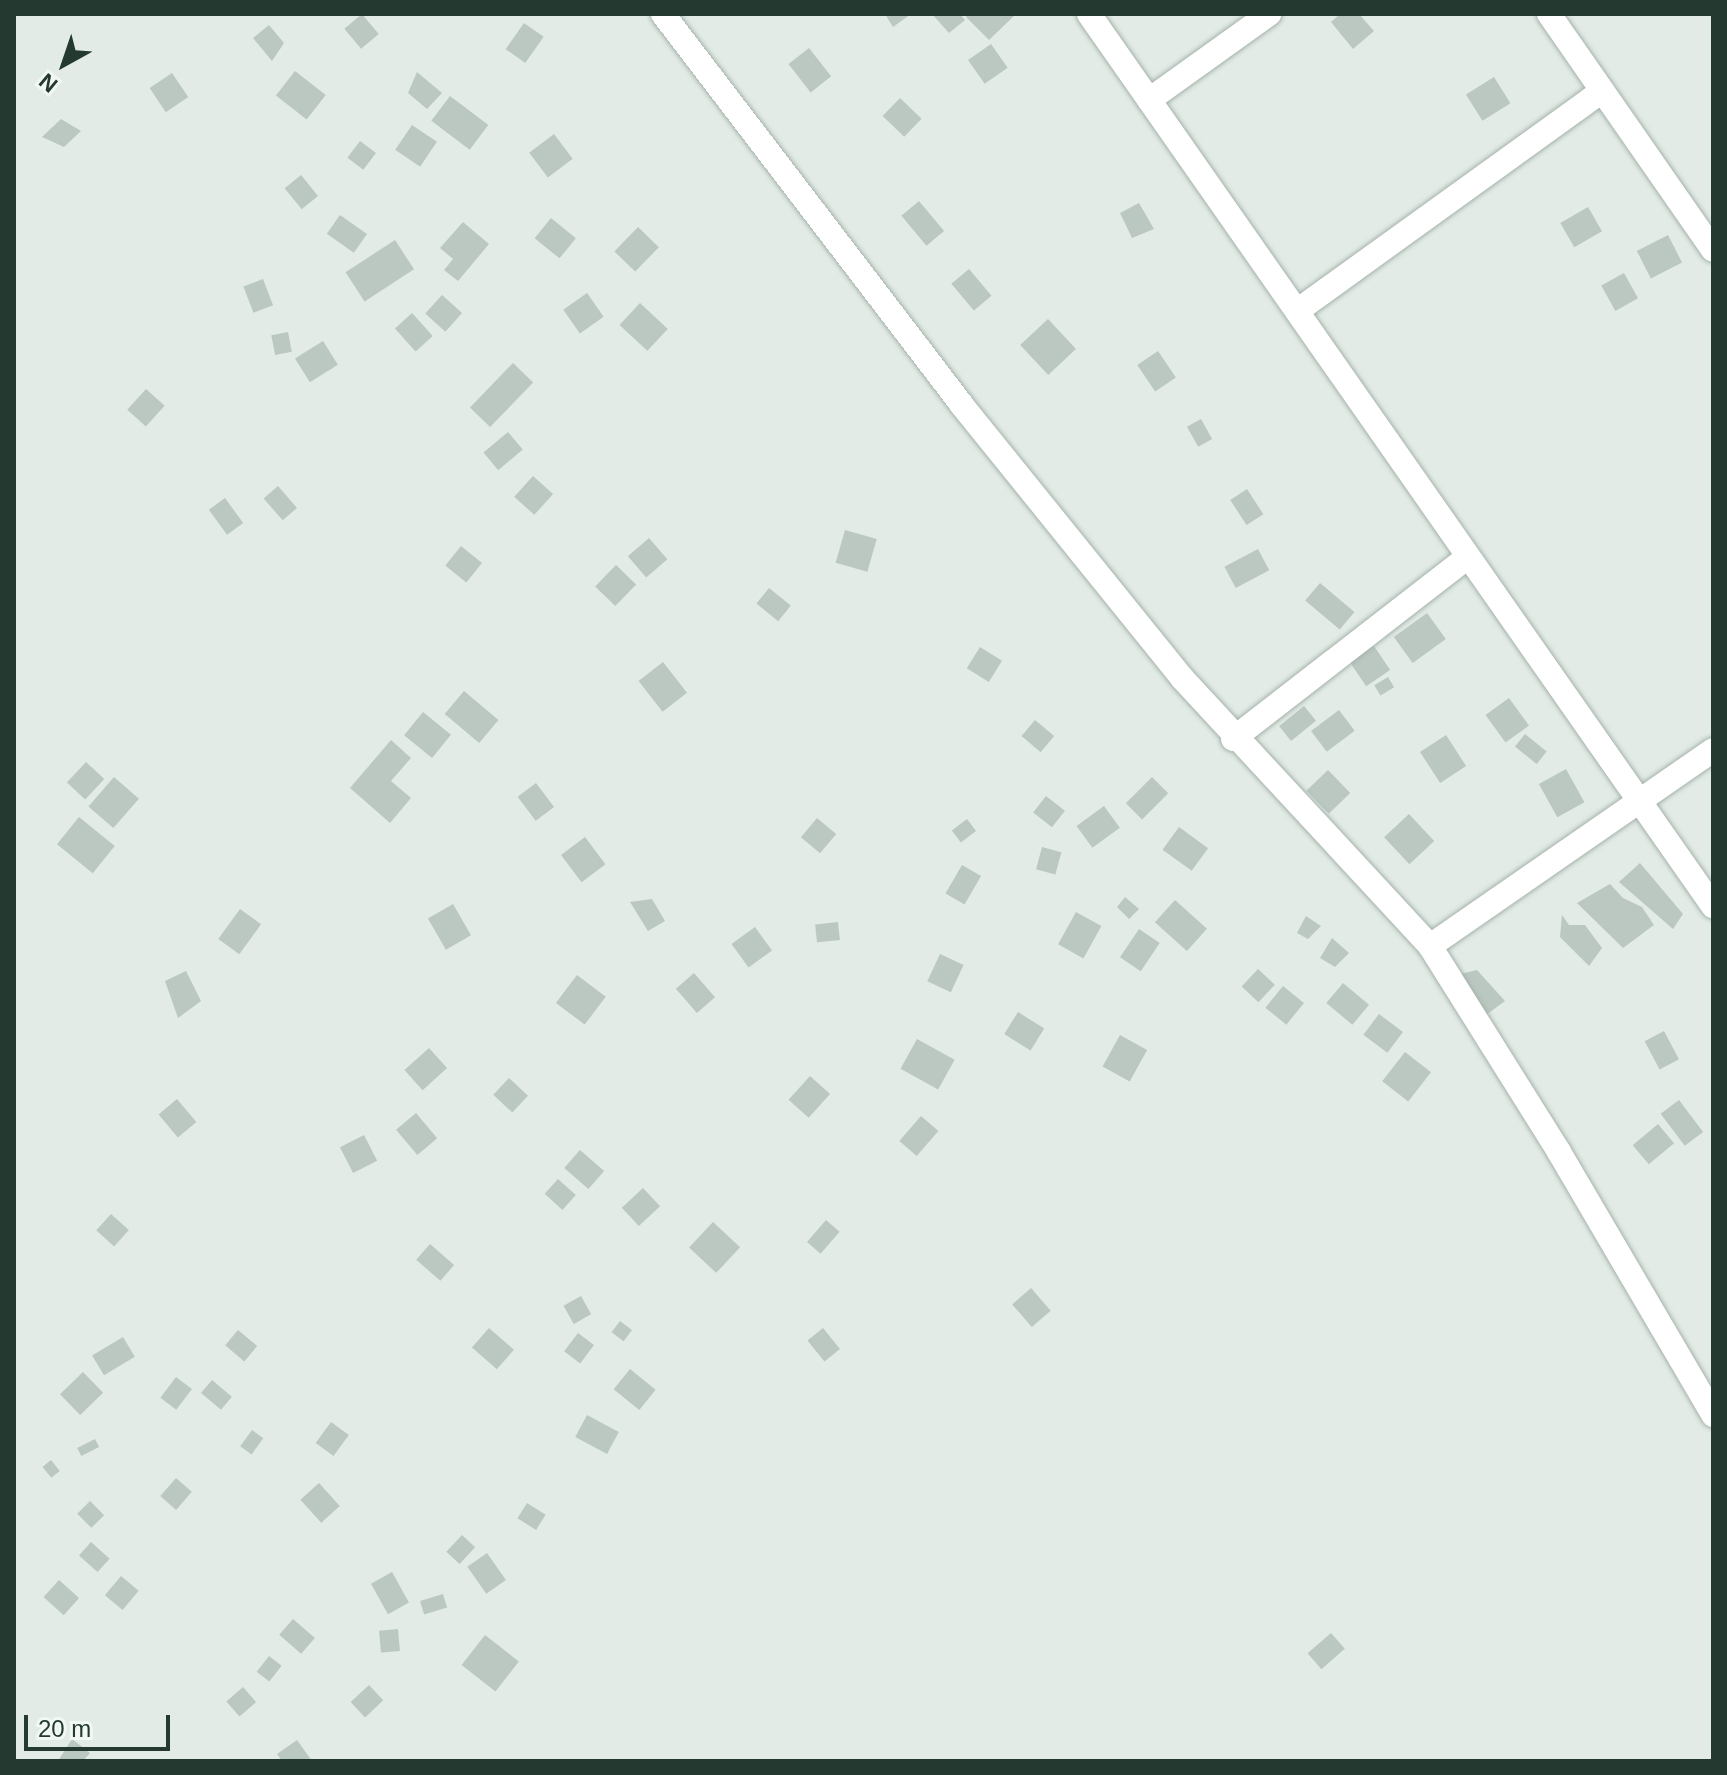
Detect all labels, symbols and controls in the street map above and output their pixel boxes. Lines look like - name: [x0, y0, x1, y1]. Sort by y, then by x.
- north arrow: [24, 24, 104, 104]
- text: N: [34, 68, 62, 97]
- scale bar: [28, 1699, 174, 1749]
- text: 20 m: [38, 1715, 91, 1742]

